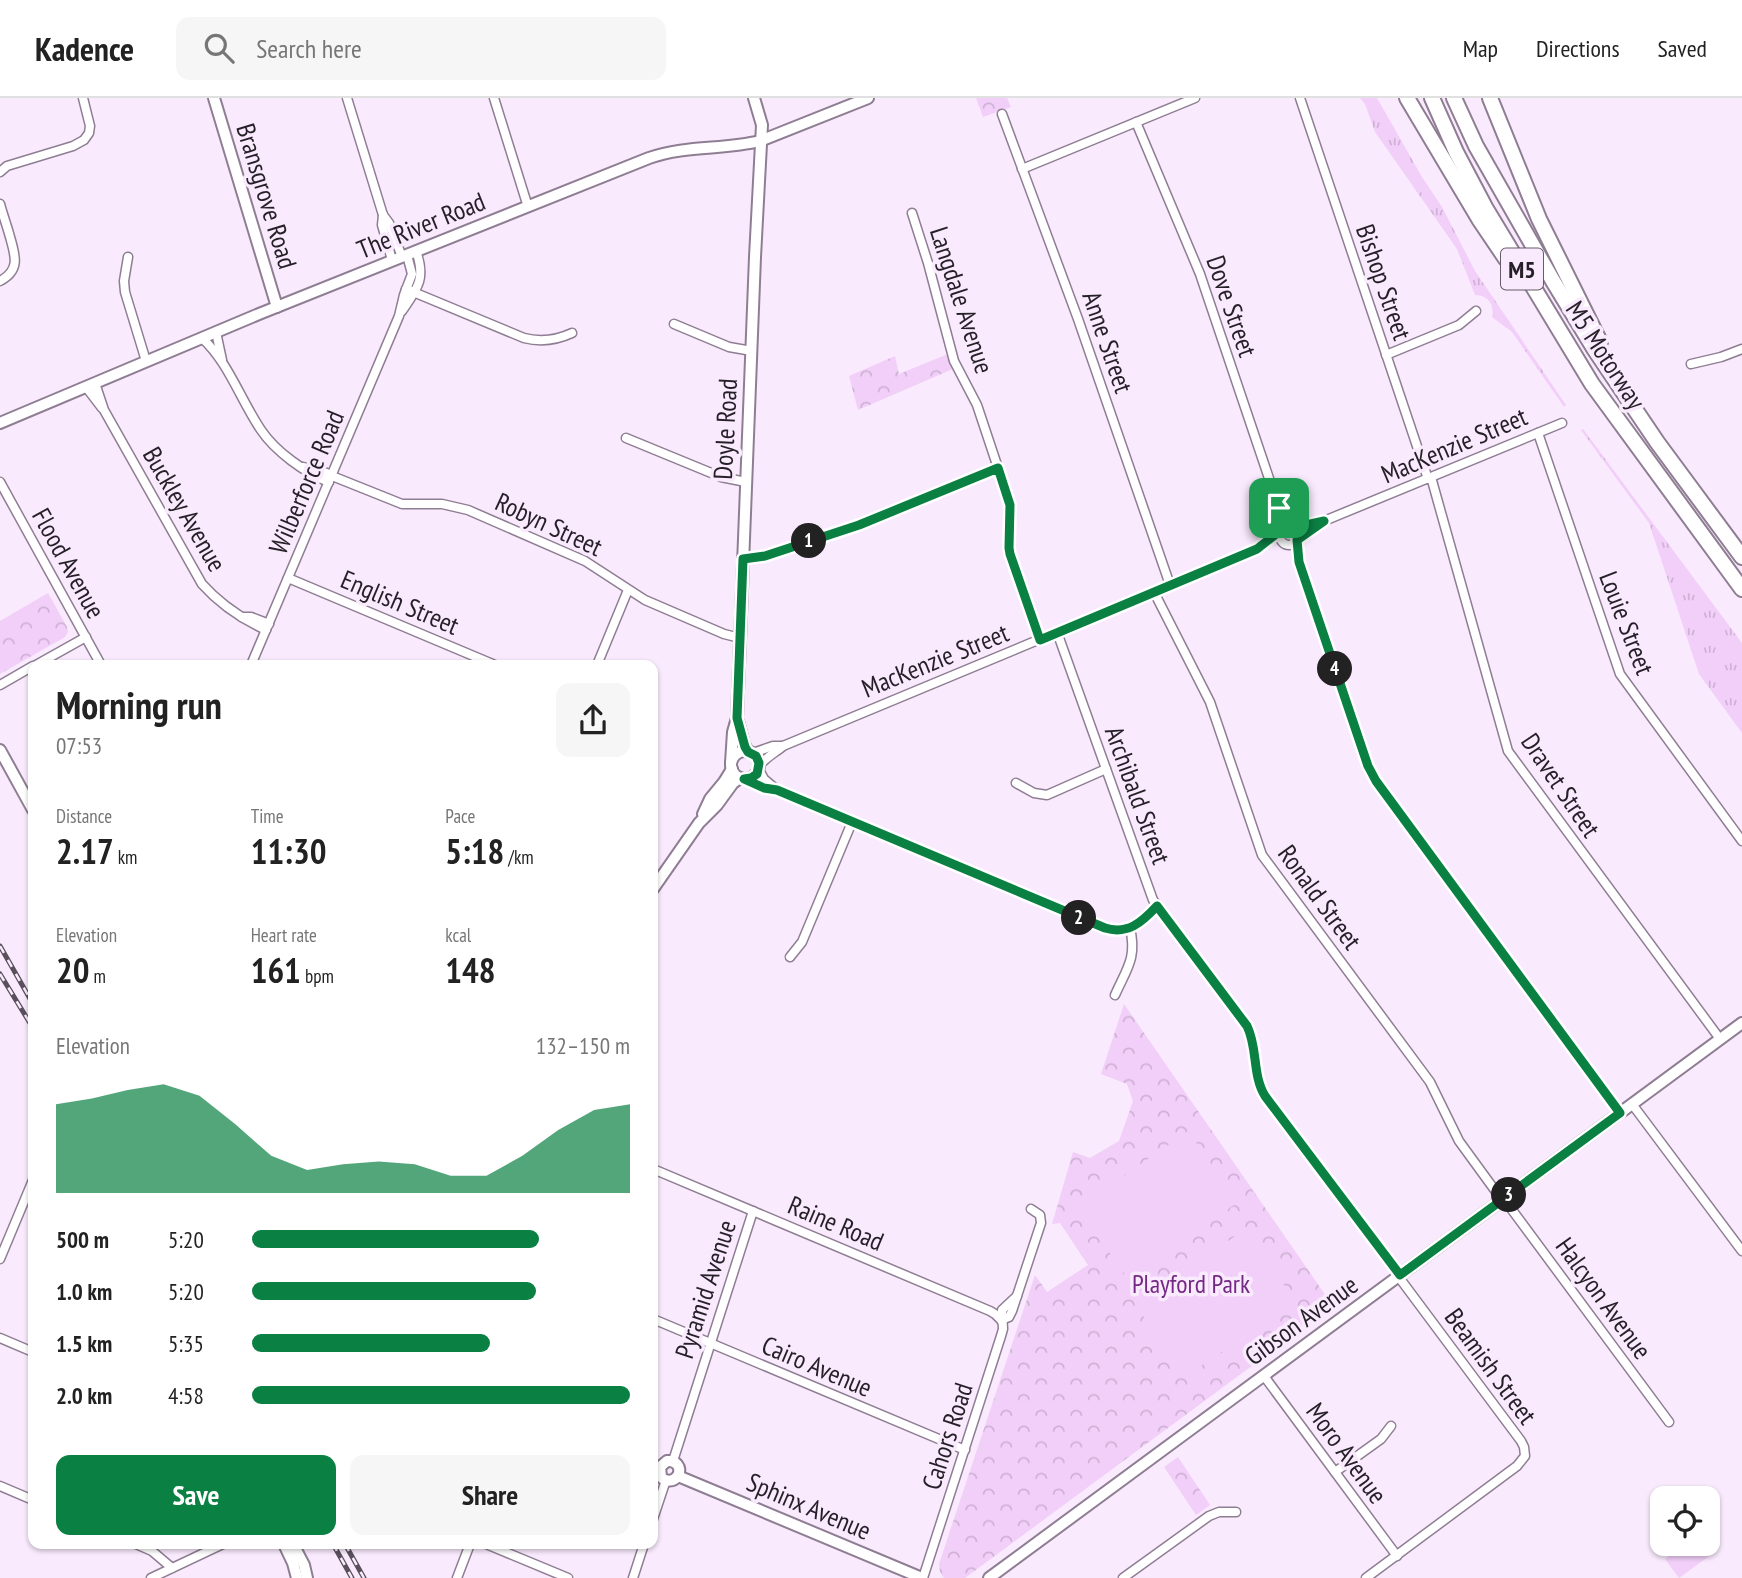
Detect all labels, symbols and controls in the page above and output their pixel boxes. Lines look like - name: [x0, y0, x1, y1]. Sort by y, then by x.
- search box: [176, 17, 666, 80]
- text: Kadence: [35, 27, 134, 70]
- icon: search: [200, 29, 238, 67]
- text: Search here: [256, 32, 362, 65]
- text: Map: [1463, 33, 1498, 64]
- text: Directions: [1536, 33, 1620, 64]
- text: Saved: [1658, 33, 1707, 64]
- street label: Bransgrove Road: [229, 119, 305, 273]
- street label: The River Road: [352, 184, 490, 266]
- street label: Bishop Street: [1349, 220, 1419, 344]
- street label: Langdale Avenue: [923, 222, 1001, 378]
- road number: M5: [1501, 248, 1543, 289]
- street label: Dove Street: [1199, 251, 1265, 361]
- street label: Anne Street: [1075, 287, 1141, 397]
- street label: M5 Motorway: [1559, 295, 1653, 415]
- street label: Doyle Road: [706, 378, 744, 480]
- street label: MacKenzie Street: [1376, 399, 1532, 491]
- street label: Wilberforce Road: [261, 405, 351, 559]
- street label: Buckley Avenue: [136, 441, 234, 577]
- pin: [1249, 478, 1309, 538]
- street label: Robyn Street: [490, 485, 608, 563]
- icon: arrive: [1260, 489, 1298, 527]
- street label: Flood Avenue: [25, 502, 113, 624]
- pin: 1: [792, 524, 826, 558]
- text: 1: [804, 528, 813, 552]
- street label: English Street: [336, 562, 464, 642]
- street label: Louie Street: [1592, 567, 1662, 679]
- street label: MacKenzie Street: [857, 616, 1013, 704]
- pin: 4: [1318, 652, 1352, 686]
- text: 4: [1330, 656, 1339, 680]
- text: Morning run: [56, 680, 222, 729]
- button: share: [556, 683, 630, 757]
- street label: Archibald Street: [1098, 722, 1178, 868]
- street label: Dravet Street: [1514, 727, 1608, 843]
- text: 07:53: [56, 731, 102, 760]
- text: Distance: [56, 804, 112, 828]
- text: Time: [251, 804, 284, 828]
- text: Pace: [445, 804, 475, 828]
- text: 2.17: [56, 828, 114, 874]
- text: 11:30: [251, 828, 326, 874]
- text: 5:18: [445, 828, 504, 874]
- street label: Ronald Street: [1271, 838, 1369, 956]
- text: km: [114, 845, 137, 869]
- text: /km: [504, 845, 534, 869]
- pin: 2: [1062, 900, 1096, 936]
- text: 2: [1074, 905, 1083, 929]
- text: Elevation: [56, 923, 117, 947]
- text: Heart rate: [251, 923, 317, 947]
- text: kcal: [445, 923, 471, 947]
- text: 20: [56, 947, 89, 993]
- text: 161: [251, 947, 301, 993]
- text: 148: [445, 947, 496, 993]
- text: m: [89, 964, 106, 988]
- text: bpm: [301, 964, 334, 988]
- text: Elevation: [56, 1031, 130, 1060]
- text: 132–150 m: [536, 1031, 630, 1060]
- pin: 3: [1492, 1178, 1526, 1212]
- text: 3: [1504, 1182, 1513, 1206]
- street label: Raine Road: [783, 1188, 889, 1258]
- street label: Pyramid Avenue: [667, 1216, 743, 1362]
- text: 500 m: [56, 1225, 109, 1254]
- text: 5:20: [168, 1225, 204, 1254]
- street label: Halcyon Avenue: [1549, 1231, 1659, 1365]
- park label: Playford Park: [1132, 1267, 1250, 1300]
- street label: Gibson Avenue: [1238, 1268, 1364, 1372]
- text: 1.0 km: [56, 1277, 112, 1306]
- text: 5:20: [168, 1277, 204, 1306]
- street label: Beamish Street: [1438, 1301, 1544, 1431]
- street label: Cairo Avenue: [757, 1328, 877, 1404]
- text: 1.5 km: [56, 1329, 112, 1358]
- text: 5:35: [168, 1329, 204, 1358]
- street label: Cahors Road: [914, 1378, 980, 1494]
- text: 2.0 km: [56, 1381, 112, 1410]
- text: 4:58: [168, 1381, 204, 1410]
- street label: Moro Avenue: [1299, 1396, 1395, 1510]
- button: Save: [56, 1455, 336, 1535]
- button: Share: [350, 1455, 630, 1535]
- street label: Sphinx Avenue: [742, 1465, 876, 1547]
- map controls: [1650, 1486, 1720, 1556]
- button: locate: [1650, 1486, 1720, 1556]

